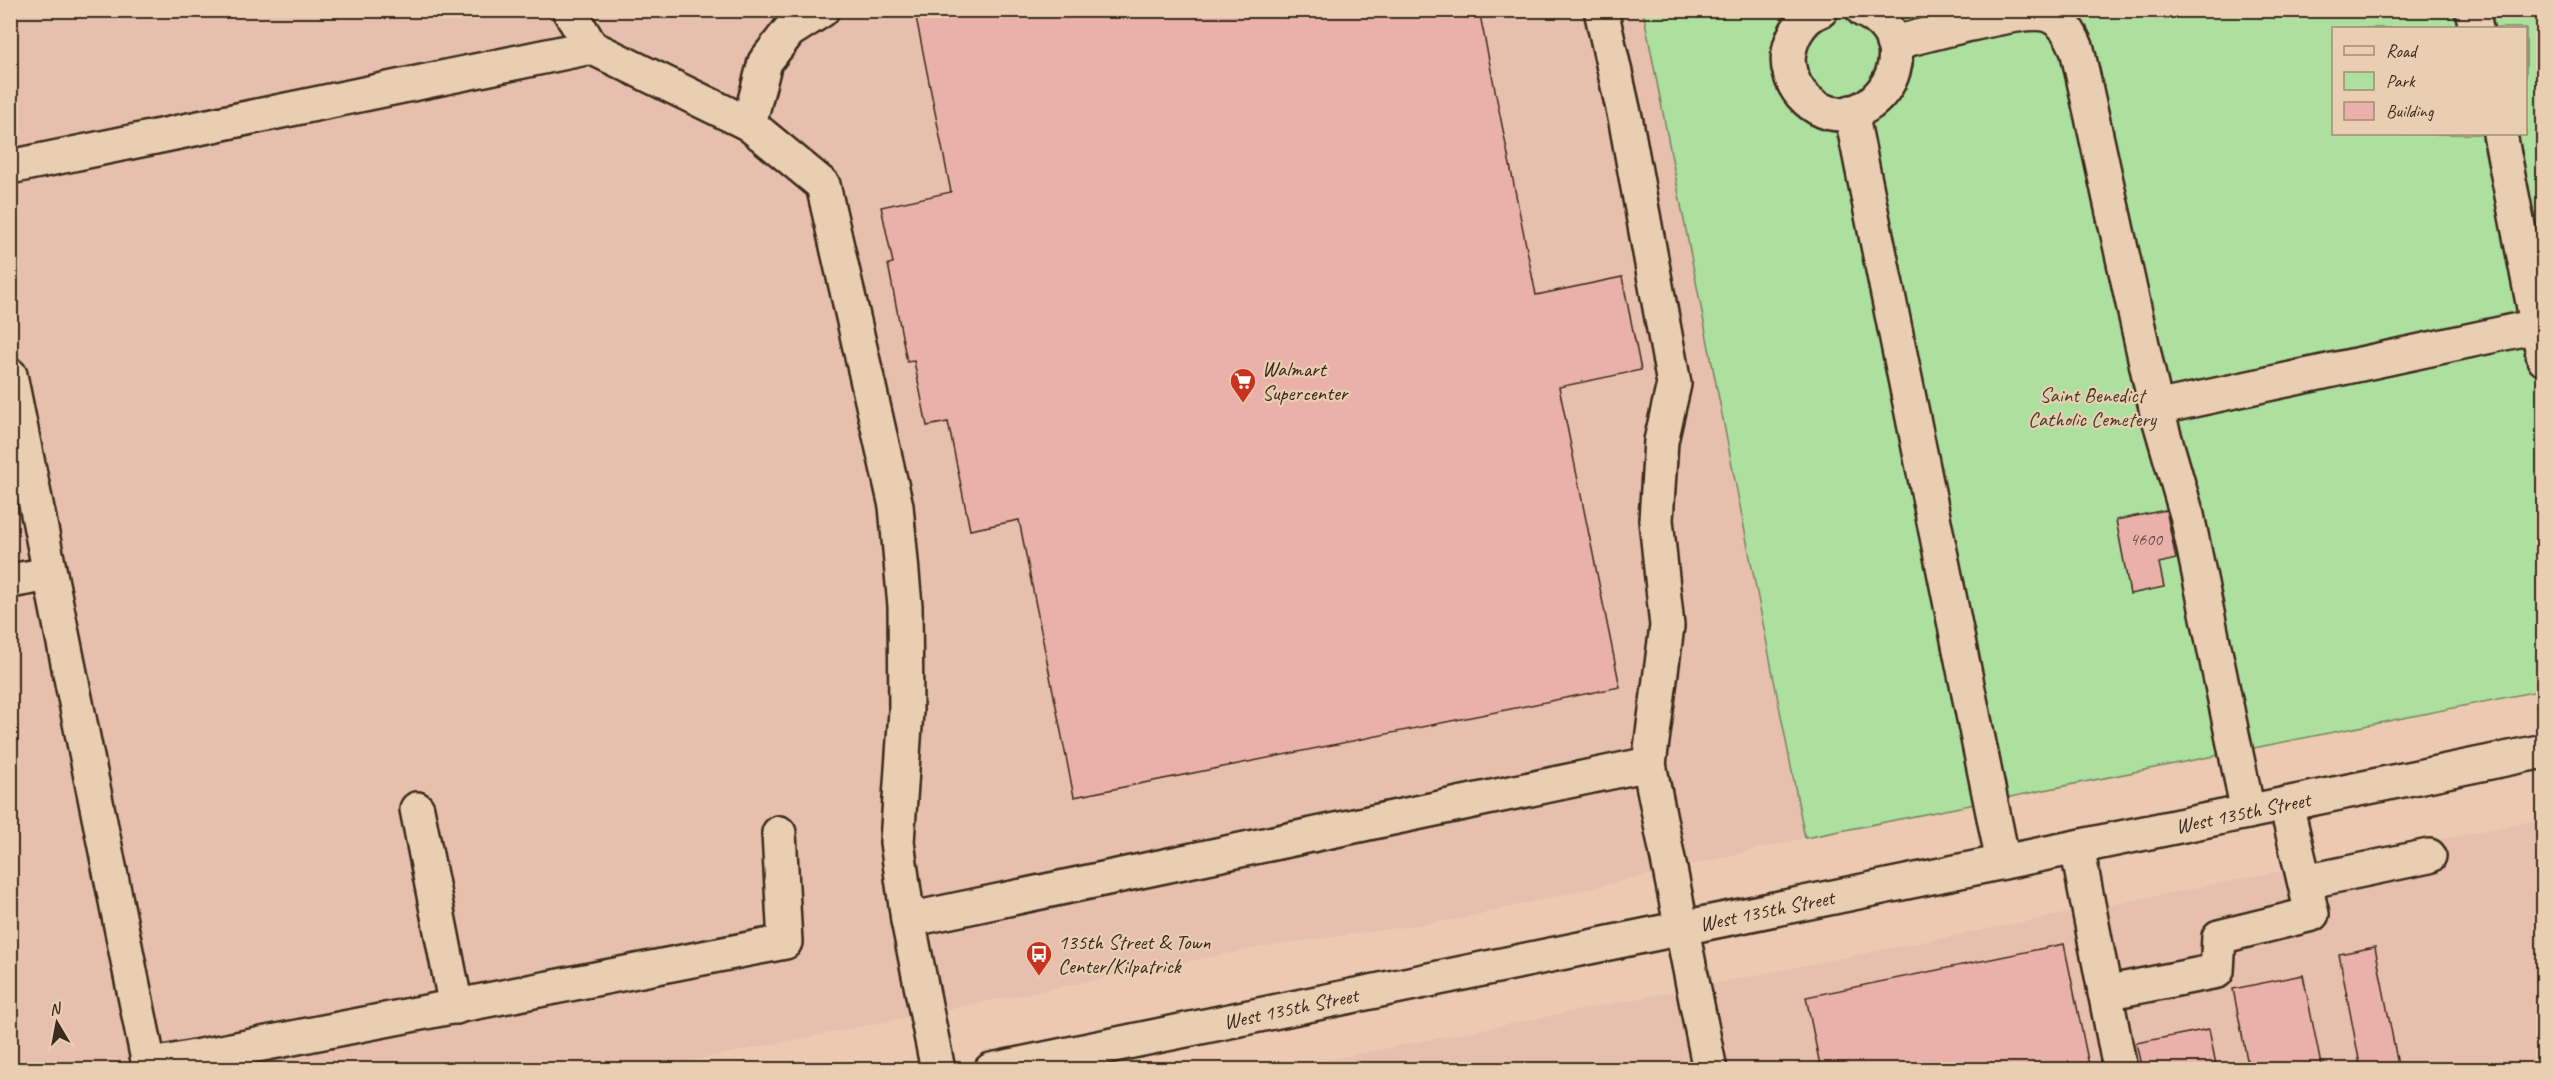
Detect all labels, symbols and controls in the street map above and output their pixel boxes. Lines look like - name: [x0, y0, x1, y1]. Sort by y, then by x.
- legend: [2332, 27, 2527, 135]
- text: Road: [2386, 40, 2419, 62]
- text: Park: [2386, 70, 2416, 92]
- text: Building: [2386, 100, 2435, 122]
- place label: Walmart Supercenter: [1262, 356, 1349, 406]
- supermarket icon: Walmart Supercenter: [1228, 366, 1258, 404]
- park label: Saint Benedict Catholic Cemetery: [2028, 382, 2158, 432]
- house number: 4600: [2130, 528, 2164, 550]
- street label: West 135th Street: [2173, 786, 2314, 839]
- street label: West 135th Street: [1697, 884, 1838, 937]
- place label: 135th Street & Town Center/Kilpatrick: [1058, 929, 1211, 979]
- bus stop icon: 135th Street & Town Center/Kilpatrick: [1024, 939, 1054, 977]
- street label: West 135th Street: [1221, 982, 1362, 1035]
- north arrow: [27, 993, 87, 1053]
- text: N: [48, 998, 64, 1020]

